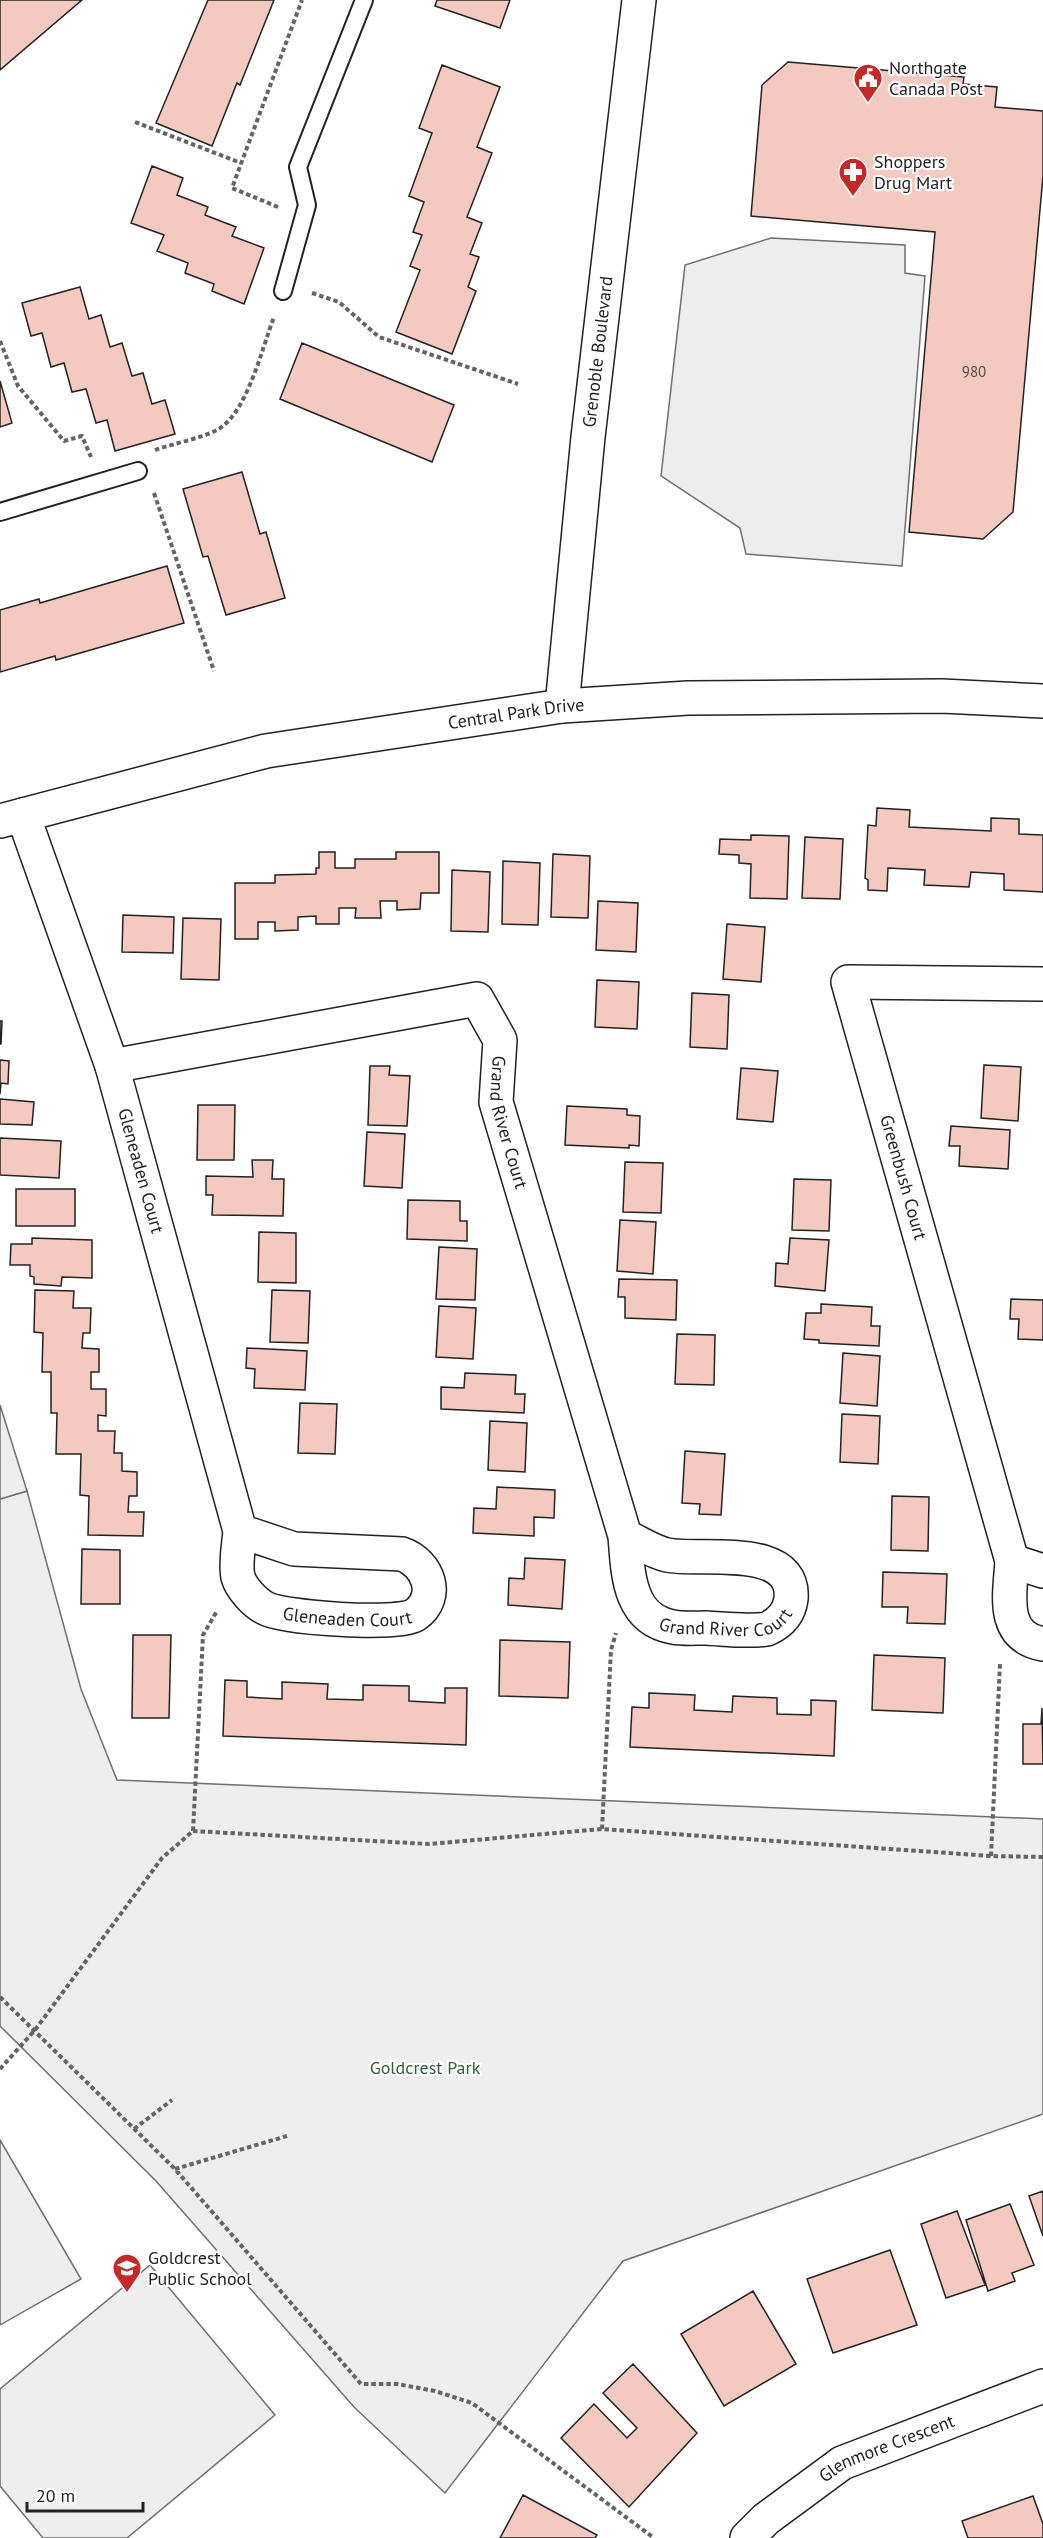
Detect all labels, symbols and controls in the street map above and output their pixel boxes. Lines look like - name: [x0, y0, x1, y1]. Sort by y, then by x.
- place label: Northgate Canada Post: [889, 56, 983, 100]
- public building icon: Northgate Canada Post: [852, 62, 884, 104]
- place label: Shoppers Drug Mart: [874, 150, 952, 194]
- pharmacy icon: Shoppers Drug Mart: [837, 156, 869, 198]
- street label: Grenoble Boulevard: [577, 275, 618, 429]
- house number: 980: [962, 362, 986, 381]
- street label: Central Park Drive: [446, 693, 585, 734]
- street label: Grand River Court: [485, 1055, 533, 1191]
- street label: Gleneaden Court: [113, 1106, 169, 1236]
- street label: Greenbush Court: [875, 1112, 932, 1242]
- street label: Gleneaden Court: [281, 1601, 414, 1631]
- street label: Grand River Court: [656, 1604, 797, 1641]
- park label: Goldcrest Park: [370, 2056, 481, 2079]
- place label: Goldcrest Public School: [148, 2246, 252, 2290]
- school or university icon: Goldcrest Public School: [111, 2252, 143, 2294]
- street label: Glenmore Crescent: [814, 2409, 957, 2487]
- scale bar: [27, 2475, 142, 2513]
- text: 20 m: [36, 2484, 75, 2507]

